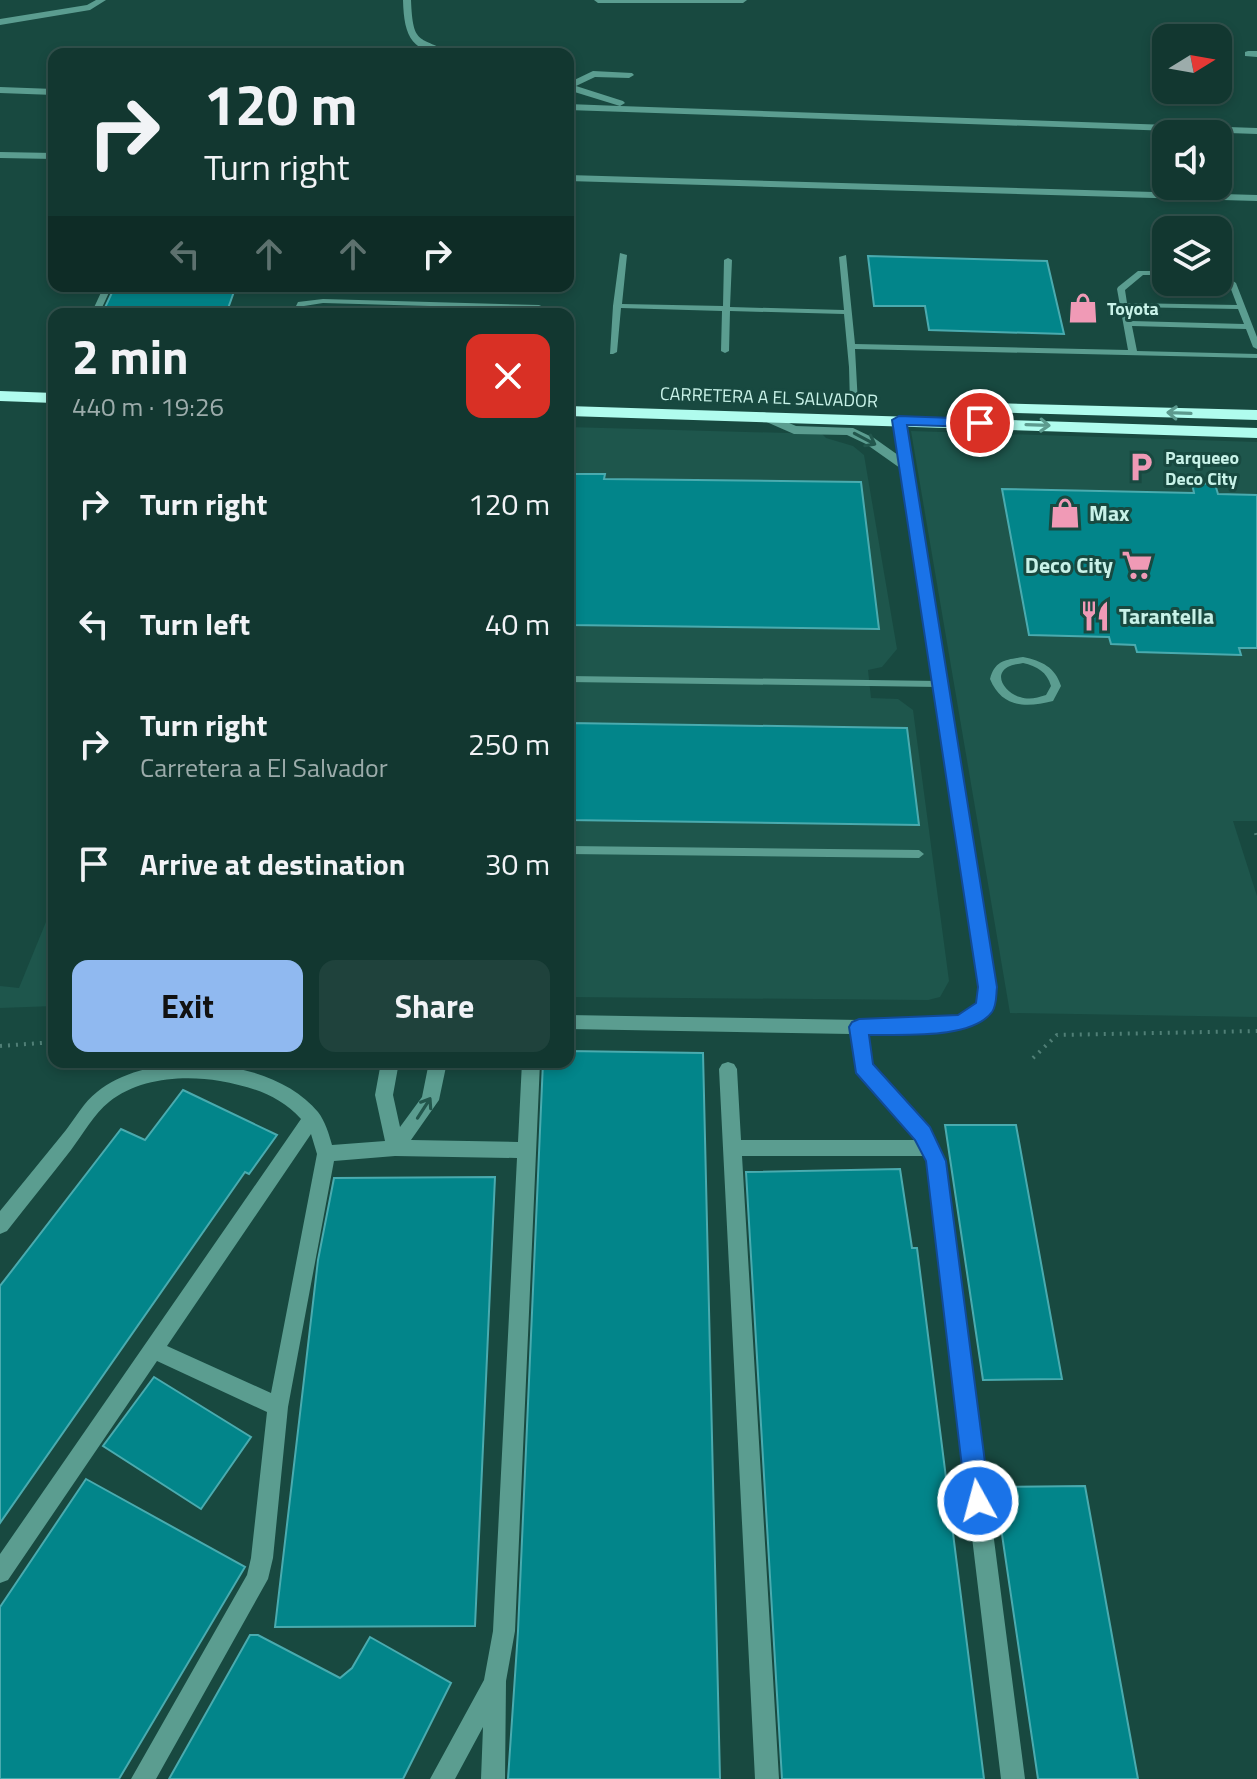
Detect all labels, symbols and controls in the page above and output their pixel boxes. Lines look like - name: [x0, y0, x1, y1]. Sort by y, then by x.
- north arrow: [1152, 24, 1232, 104]
- map controls: [1152, 24, 1232, 296]
- text: 120 m: [204, 62, 357, 147]
- icon: right: [72, 80, 176, 184]
- button: sound: [1152, 120, 1232, 200]
- text: Turn right: [204, 139, 349, 194]
- button: layers: [1152, 216, 1232, 296]
- icon: left: [163, 232, 207, 276]
- icon: ahead: [247, 232, 291, 276]
- icon: ahead: [331, 232, 375, 276]
- icon: right: [415, 232, 459, 276]
- shop icon: Toyota: [1066, 291, 1100, 325]
- place label: Toyota: [1107, 295, 1159, 322]
- text: 2 min: [72, 320, 189, 393]
- button: close: [466, 334, 550, 418]
- street label: CARRETERA A EL SALVADOR: [660, 380, 878, 414]
- text: 440 m · 19:26: [72, 387, 224, 426]
- pin: [946, 389, 1014, 457]
- icon: arrive: [958, 401, 1002, 445]
- one-way arrow: [1166, 406, 1193, 421]
- one-way arrow: [1024, 418, 1051, 433]
- one-way arrow: [852, 431, 876, 447]
- place label: Parqueeo Deco City: [1165, 444, 1239, 492]
- parking icon: Parqueeo Deco City: [1124, 450, 1158, 484]
- text: Turn right: [140, 481, 268, 527]
- text: 120 m: [468, 481, 550, 527]
- icon: right: [72, 482, 116, 526]
- shop icon: Max: [1048, 496, 1082, 530]
- place label: Max: [1089, 496, 1130, 530]
- place label: Deco City: [1025, 548, 1113, 582]
- supermarket icon: Deco City: [1120, 548, 1154, 582]
- restaurant icon: Tarantella: [1078, 599, 1112, 633]
- place label: Tarantella: [1119, 599, 1214, 633]
- text: Turn left: [140, 601, 250, 647]
- text: 40 m: [485, 601, 550, 647]
- icon: left: [72, 602, 116, 646]
- text: Turn right: [140, 702, 268, 748]
- text: 250 m: [468, 721, 550, 767]
- icon: right: [72, 722, 116, 766]
- text: Carretera a El Salvador: [140, 748, 388, 787]
- text: Arrive at destination: [140, 841, 405, 887]
- text: 30 m: [485, 841, 550, 887]
- icon: arrive: [72, 842, 116, 886]
- button: Exit: [72, 960, 303, 1052]
- button: Share: [319, 960, 550, 1052]
- one-way arrow: [416, 1097, 432, 1120]
- position arrow: [936, 1459, 1020, 1543]

